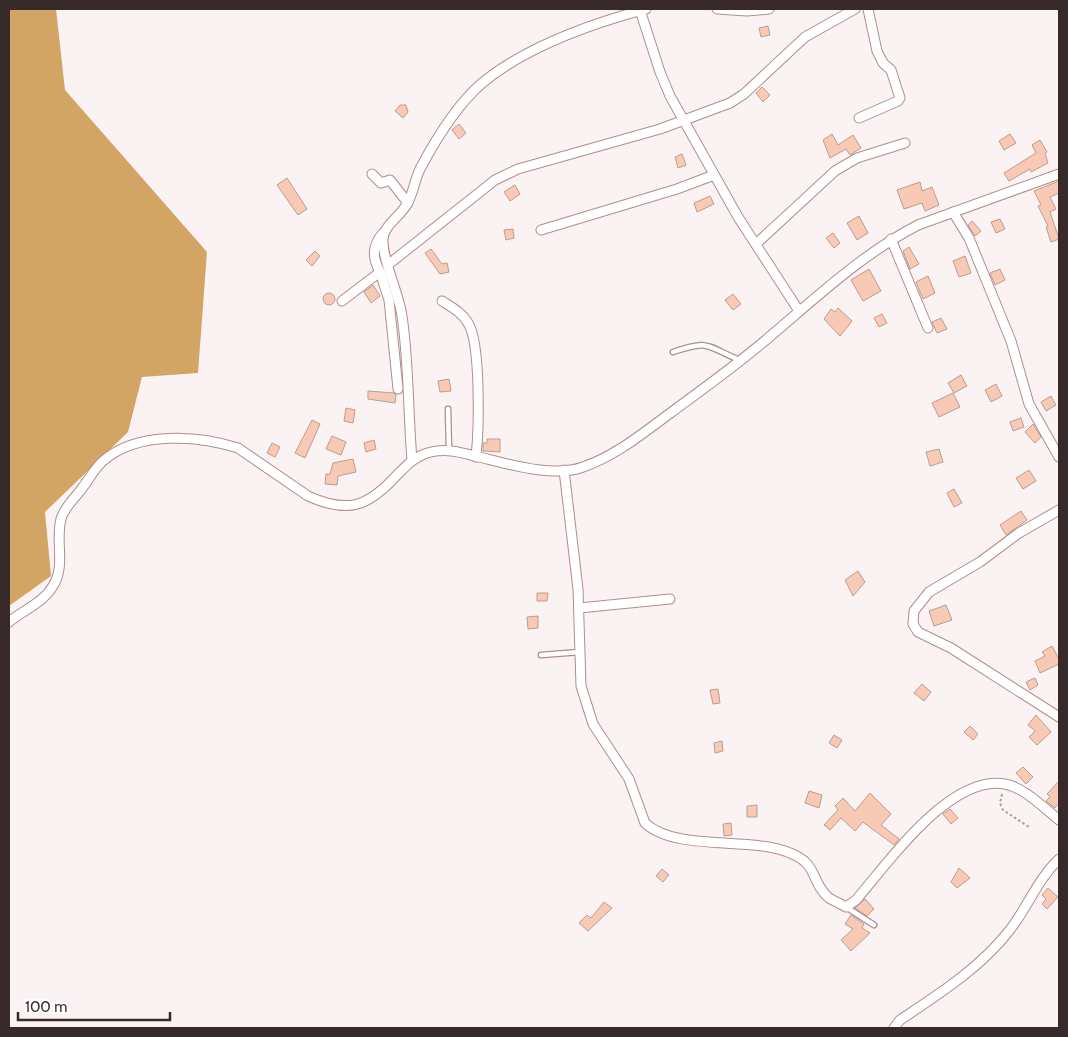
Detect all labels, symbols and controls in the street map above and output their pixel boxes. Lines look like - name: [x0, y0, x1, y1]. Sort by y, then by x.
- scale bar: [18, 990, 170, 1022]
- text: 100 m: [25, 998, 67, 1016]

